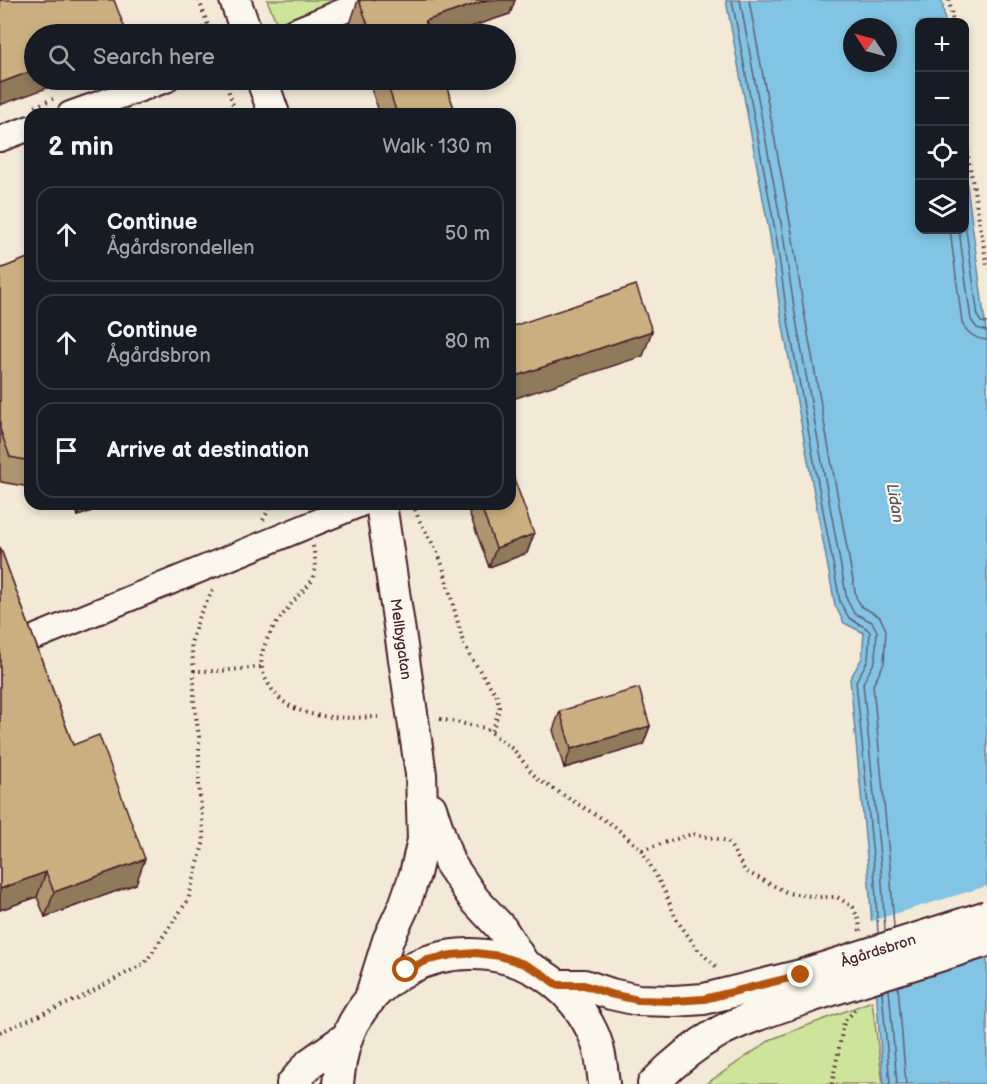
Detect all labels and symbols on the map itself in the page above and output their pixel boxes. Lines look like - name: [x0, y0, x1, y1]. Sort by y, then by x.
- north arrow: [843, 18, 897, 72]
- water label: Lidan: [882, 482, 907, 524]
- street label: Mellbygatan: [385, 597, 416, 681]
- street label: Ågårdsbron: [838, 930, 918, 972]
- route start: [392, 956, 418, 982]
- route end: [787, 961, 813, 987]

